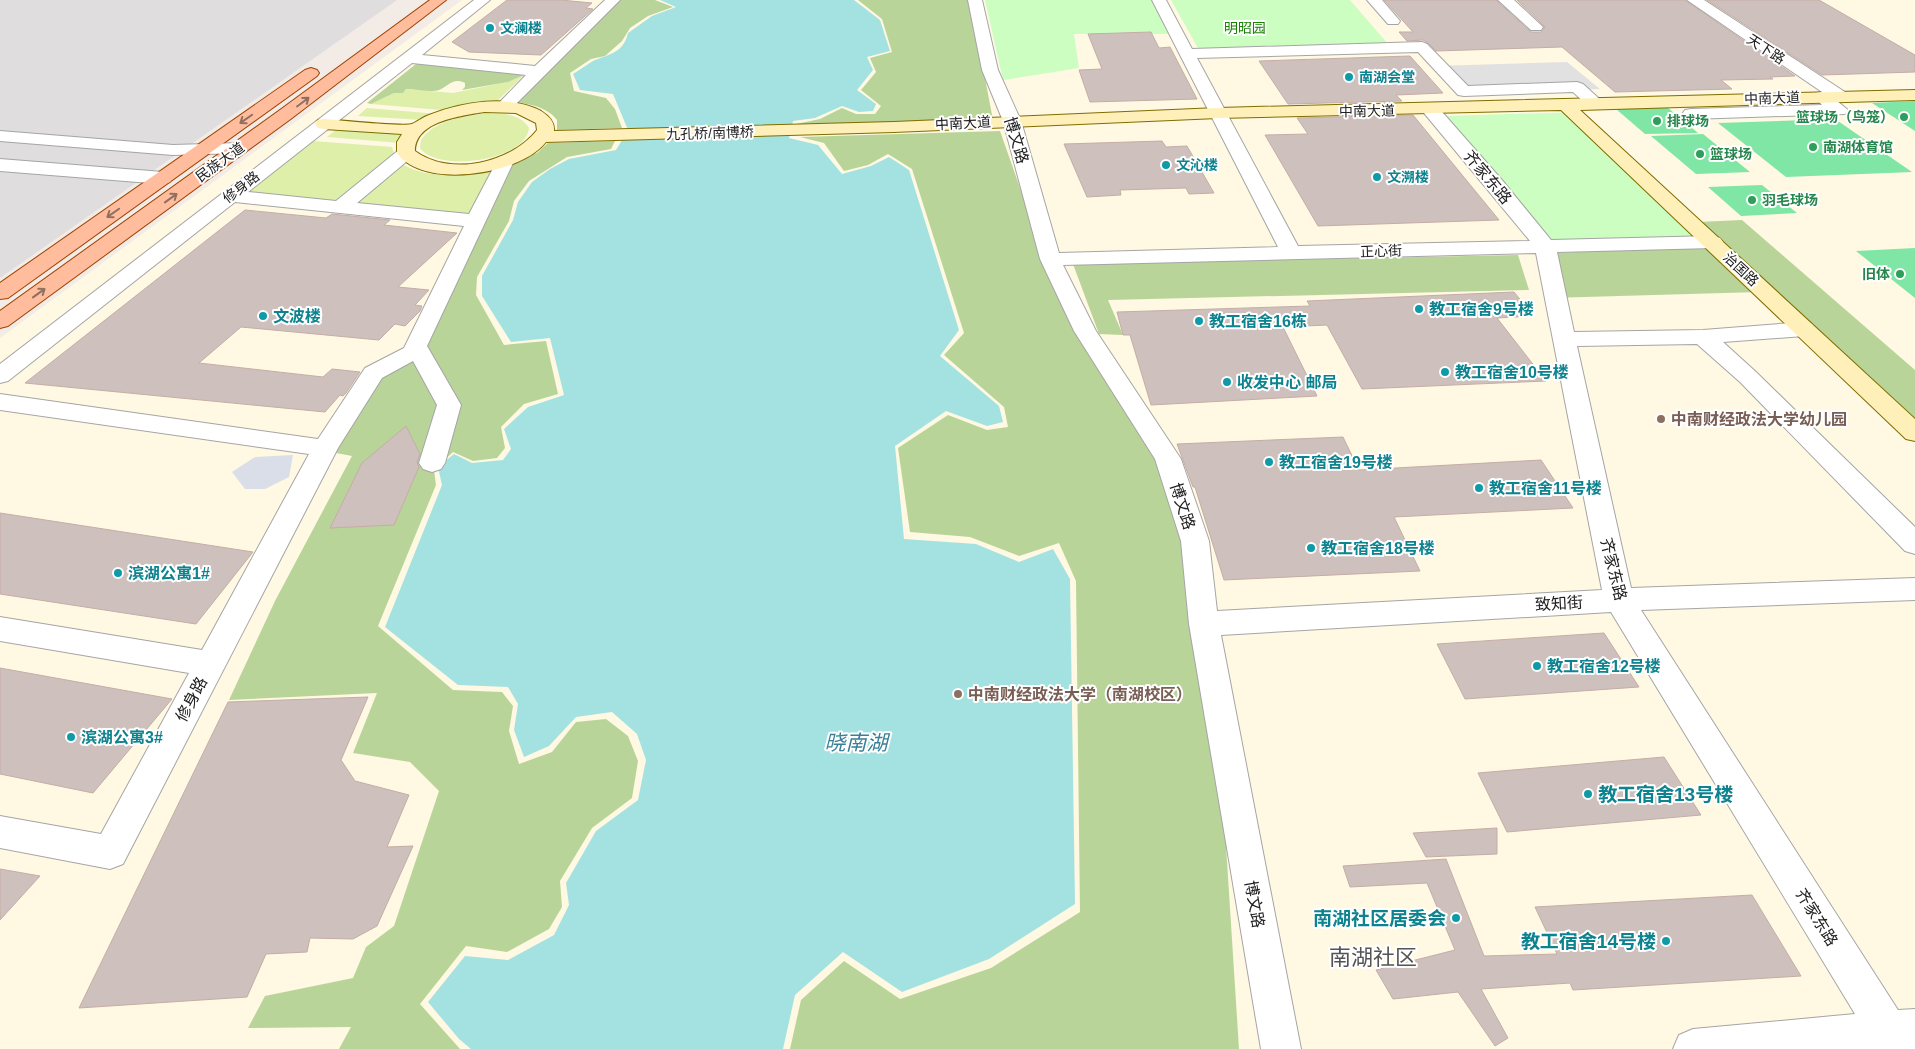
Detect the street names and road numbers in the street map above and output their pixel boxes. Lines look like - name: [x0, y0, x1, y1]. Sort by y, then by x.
- street label: 天下路: [1744, 31, 1788, 67]
- street label: 中南大道: [1744, 89, 1800, 107]
- street label: 中南大道: [1339, 103, 1395, 119]
- street label: 中南大道: [935, 114, 991, 132]
- street label: 博文路: [1001, 115, 1032, 166]
- street label: 九孔桥/南博桥: [666, 123, 754, 143]
- street label: 民族大道: [193, 139, 247, 185]
- street label: 齐家东路: [1461, 147, 1515, 207]
- street label: 修身路: [220, 168, 262, 206]
- street label: 正心街: [1360, 242, 1402, 260]
- street label: 治国路: [1720, 249, 1762, 289]
- street label: 博文路: [1167, 481, 1198, 532]
- street label: 齐家东路: [1598, 536, 1630, 602]
- street label: 致知街: [1535, 593, 1583, 613]
- street label: 修身路: [173, 674, 210, 724]
- street label: 博文路: [1242, 879, 1267, 929]
- street label: 齐家东路: [1792, 886, 1841, 949]

